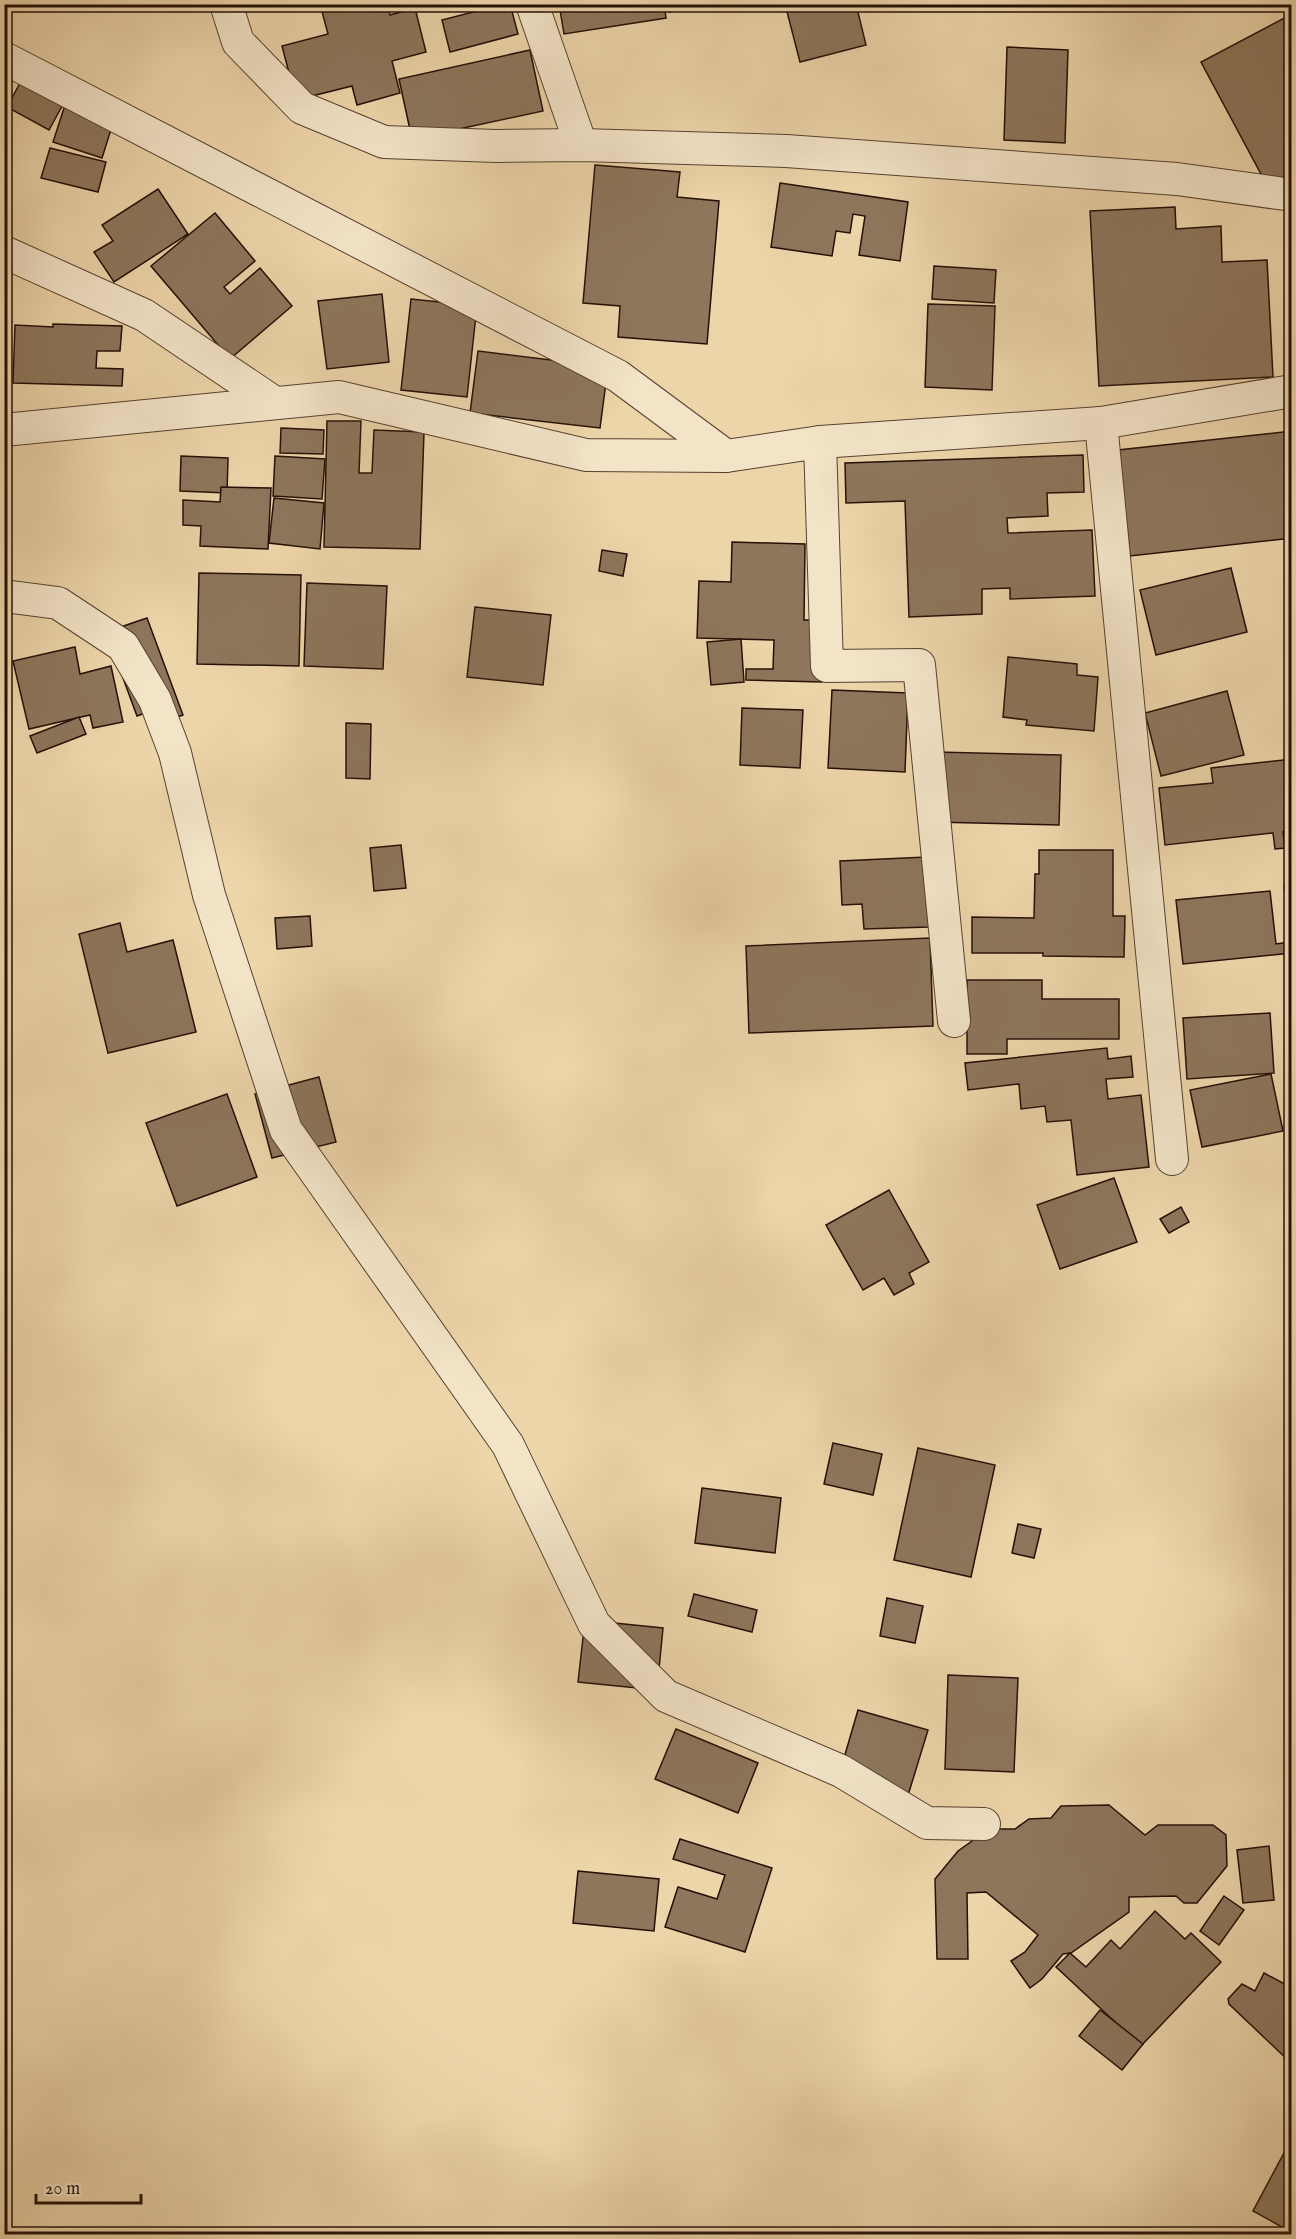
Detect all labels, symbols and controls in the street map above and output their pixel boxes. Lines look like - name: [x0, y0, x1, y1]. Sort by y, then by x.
- scale bar: [36, 2167, 141, 2205]
- text: 20 m: [45, 2178, 80, 2201]

